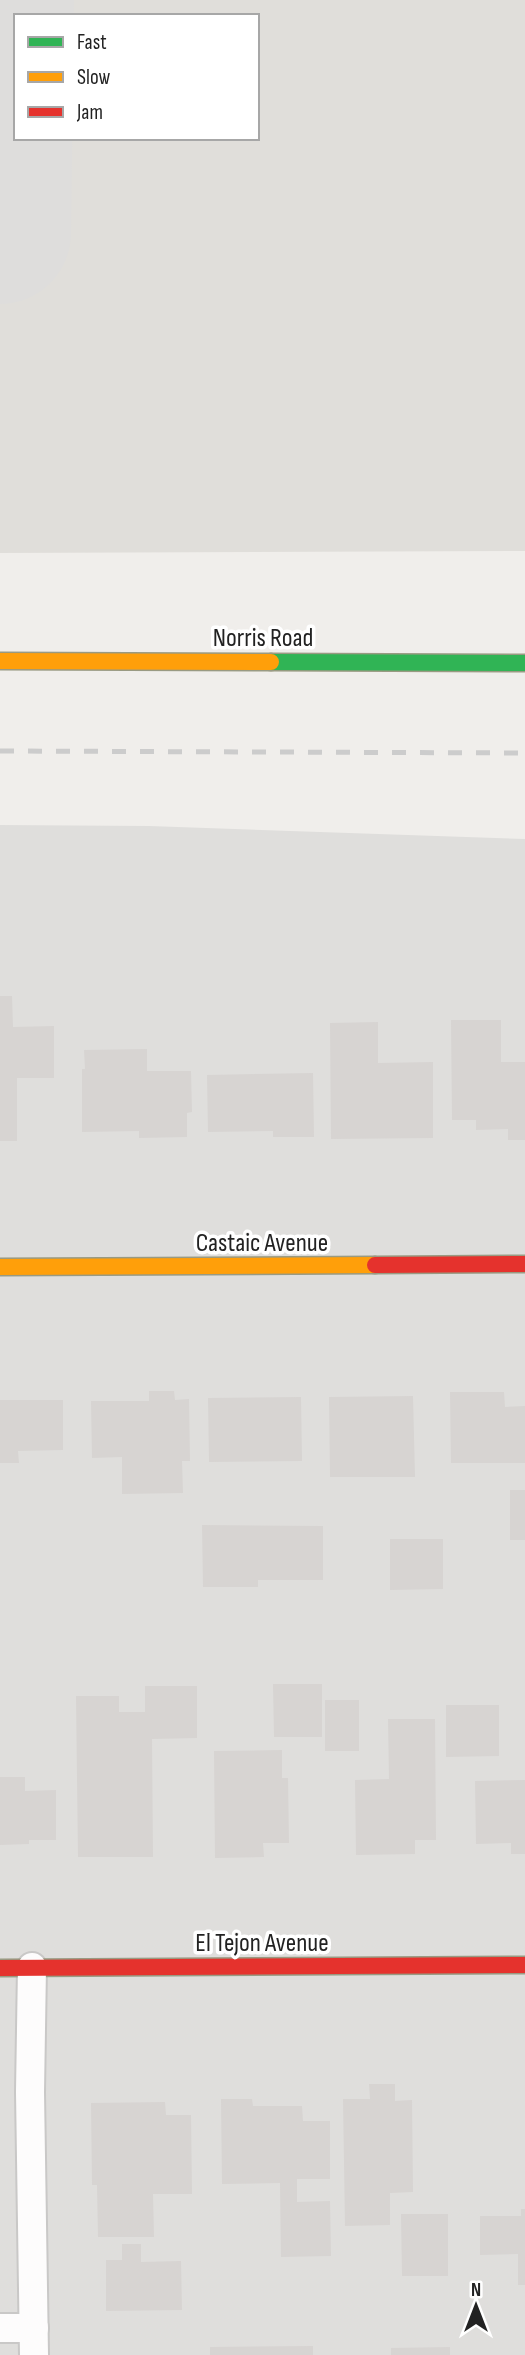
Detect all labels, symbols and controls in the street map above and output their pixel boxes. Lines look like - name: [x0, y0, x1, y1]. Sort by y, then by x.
- legend: [14, 14, 259, 140]
- text: Fast: [77, 30, 107, 55]
- text: Slow: [77, 65, 111, 90]
- text: Jam: [76, 100, 103, 125]
- street label: Norris Road: [213, 623, 313, 654]
- street label: Castaic Avenue: [196, 1228, 328, 1259]
- street label: El Tejon Avenue: [195, 1928, 329, 1959]
- north arrow: [441, 2271, 511, 2341]
- text: N: [471, 2279, 481, 2302]

